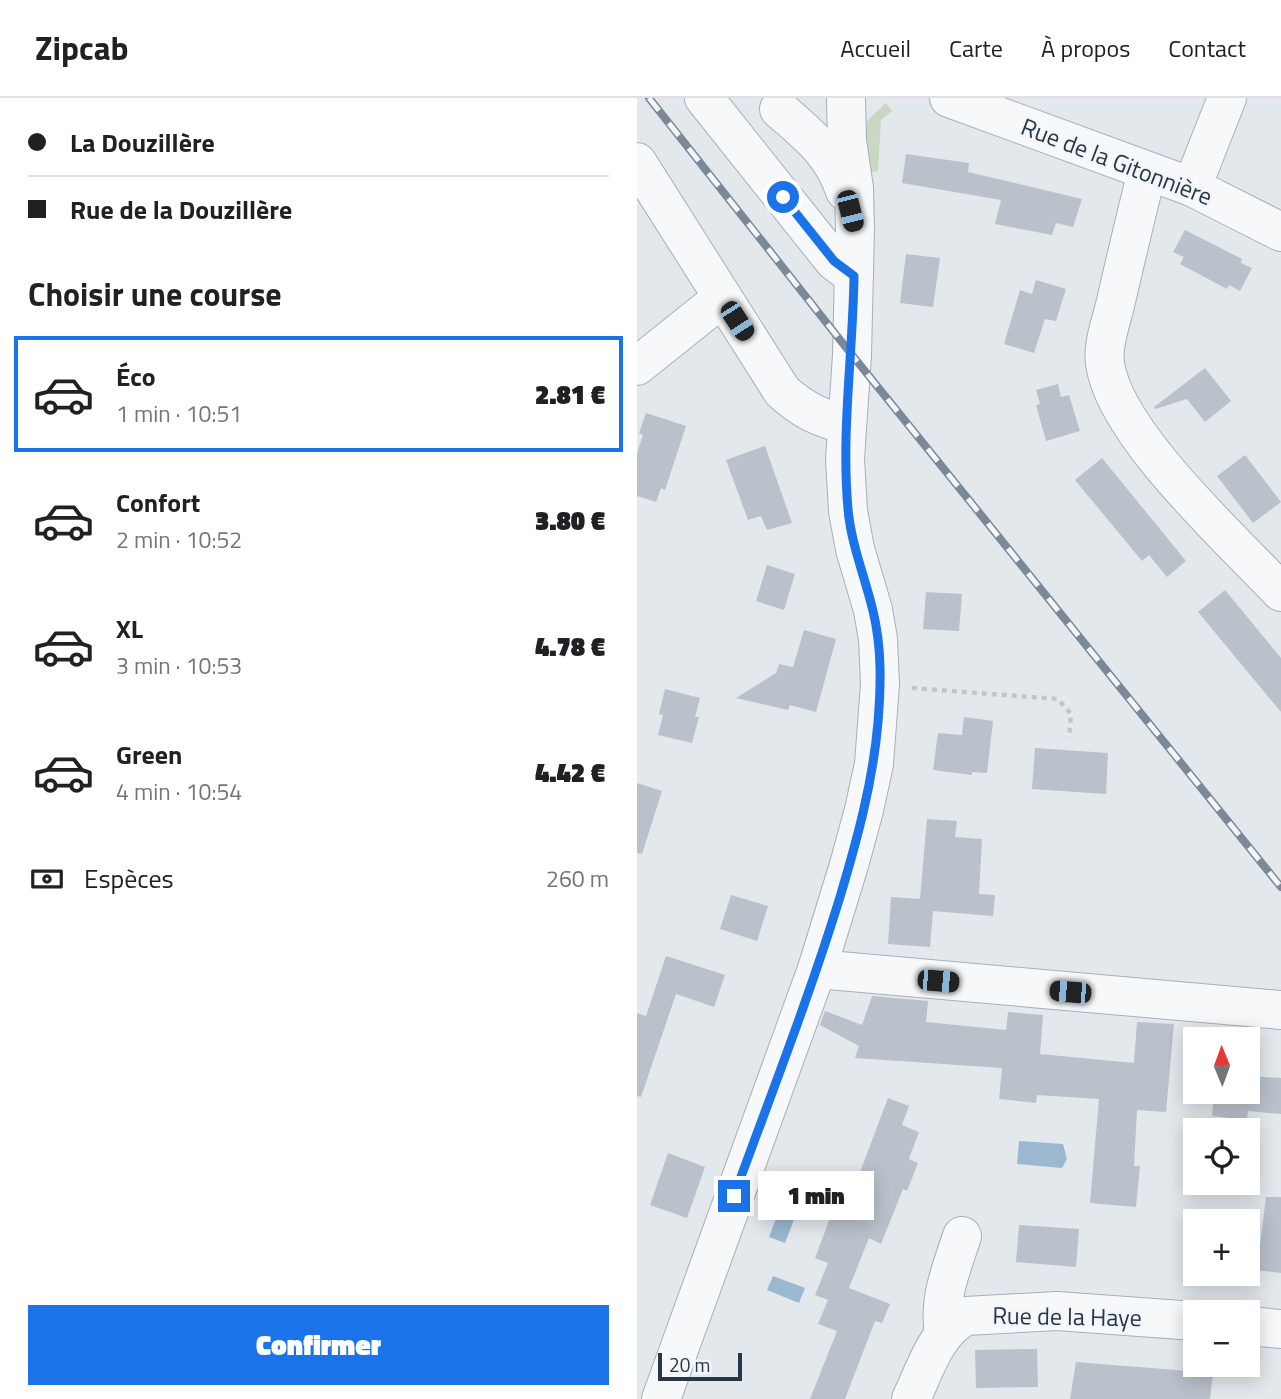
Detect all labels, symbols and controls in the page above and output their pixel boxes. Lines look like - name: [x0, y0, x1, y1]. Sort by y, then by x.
- text: Zipcab: [35, 23, 129, 73]
- text: Accueil: [840, 30, 911, 66]
- text: Carte: [949, 30, 1003, 66]
- text: À propos: [1041, 30, 1130, 66]
- text: Contact: [1168, 30, 1246, 66]
- street label: Rue de la Gitonnière: [1016, 108, 1218, 214]
- text: La Douzillère: [70, 123, 215, 162]
- route start: [767, 181, 799, 213]
- car: [835, 188, 866, 234]
- text: Rue de la Douzillère: [70, 190, 292, 229]
- text: Choisir une course: [28, 270, 282, 318]
- car: [717, 298, 758, 344]
- text: Éco: [116, 357, 156, 396]
- icon: car: [32, 363, 95, 426]
- text: 2.81 €: [535, 375, 605, 414]
- text: 1 min · 10:51: [116, 396, 242, 431]
- text: Confort: [116, 483, 200, 522]
- icon: car: [32, 489, 95, 552]
- text: 3.80 €: [535, 501, 605, 540]
- text: 2 min · 10:52: [116, 522, 242, 557]
- text: XL: [116, 609, 143, 648]
- icon: car: [32, 615, 95, 678]
- text: 4.78 €: [535, 627, 605, 666]
- text: 3 min · 10:53: [116, 648, 242, 683]
- text: Green: [116, 735, 182, 774]
- icon: car: [32, 741, 95, 804]
- text: 4.42 €: [535, 753, 605, 792]
- text: 4 min · 10:54: [116, 774, 242, 809]
- text: Espèces: [84, 859, 174, 898]
- icon: cash: [28, 860, 66, 898]
- text: 260 m: [546, 861, 609, 896]
- car: [917, 969, 960, 993]
- car: [1049, 980, 1092, 1004]
- north arrow: [1183, 1027, 1260, 1104]
- map controls: [1183, 1027, 1260, 1377]
- button: locate: [1183, 1118, 1260, 1195]
- callout: 1 min: [759, 1172, 874, 1220]
- text: 1 min: [787, 1178, 845, 1213]
- route end: [718, 1180, 750, 1212]
- button: +: [1183, 1209, 1260, 1286]
- street label: Rue de la Haye: [992, 1297, 1142, 1335]
- button: −: [1183, 1300, 1260, 1377]
- button: Confirmer: [28, 1305, 609, 1385]
- scale bar: [658, 1350, 742, 1382]
- text: 20 m: [669, 1350, 710, 1379]

